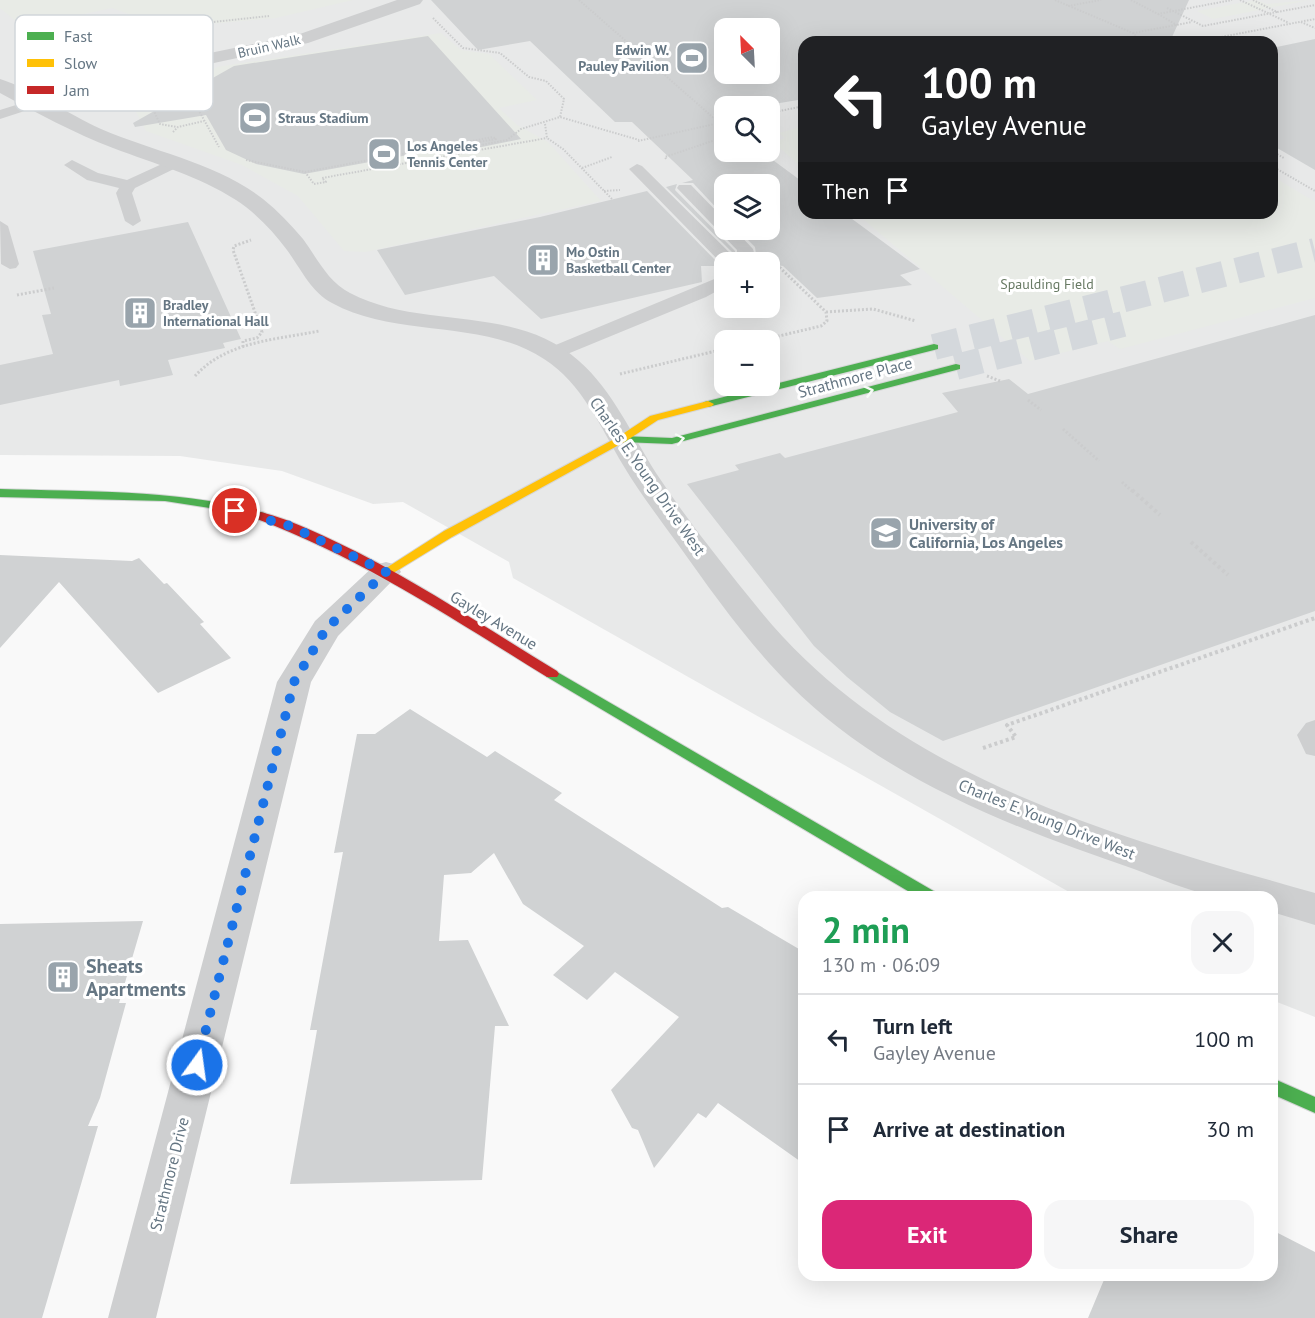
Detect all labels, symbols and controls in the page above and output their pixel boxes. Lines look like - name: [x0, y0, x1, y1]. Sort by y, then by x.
- legend: [15, 15, 213, 111]
- north arrow: [714, 18, 780, 84]
- map controls: [714, 18, 780, 396]
- text: Fast: [64, 26, 93, 46]
- street label: Bruin Walk: [236, 30, 303, 62]
- sports icon: Edwin W. Pauley Pavilion: [674, 40, 710, 76]
- place label: Edwin W. Pauley Pavilion: [578, 41, 669, 75]
- text: Slow: [64, 53, 98, 73]
- text: 100 m: [921, 55, 1037, 110]
- icon: left: [822, 60, 900, 138]
- text: Jam: [63, 80, 90, 100]
- button: search: [714, 96, 780, 162]
- sports icon: Straus Stadium: [237, 100, 273, 136]
- text: Gayley Avenue: [921, 108, 1087, 142]
- place label: Straus Stadium: [278, 109, 369, 127]
- sports icon: Los Angeles Tennis Center: [366, 136, 402, 172]
- place label: Los Angeles Tennis Center: [407, 137, 488, 171]
- button: layers: [714, 174, 780, 240]
- icon: arrive: [881, 174, 914, 207]
- text: Then: [822, 177, 869, 205]
- building icon: Mo Ostin Basketball Center: [525, 242, 561, 278]
- place label: Mo Ostin Basketball Center: [566, 243, 671, 277]
- button: +: [714, 252, 780, 318]
- park label: Spaulding Field: [1000, 275, 1094, 293]
- building icon: Bradley International Hall: [122, 295, 158, 331]
- place label: Bradley International Hall: [163, 296, 270, 330]
- button: −: [714, 330, 780, 396]
- street label: Strathmore Place: [796, 352, 914, 402]
- one-way arrow: [864, 385, 874, 398]
- street label: Charles E. Young Drive West: [586, 393, 711, 559]
- one-way arrow: [675, 433, 685, 446]
- pin: [209, 485, 260, 536]
- icon: arrive: [218, 494, 251, 527]
- place label: University of California, Los Angeles: [909, 514, 1063, 552]
- school or university icon: University of California, Los Angeles: [868, 515, 904, 551]
- street label: Gayley Avenue: [447, 586, 541, 654]
- street label: Charles E. Young Drive West: [956, 774, 1139, 864]
- text: 2 min: [822, 906, 910, 953]
- button: close: [1191, 911, 1254, 974]
- text: 130 m · 06:09: [822, 952, 940, 978]
- place label: Sheats Apartments: [86, 953, 186, 1002]
- building icon: Sheats Apartments: [45, 959, 81, 995]
- text: Turn left: [873, 1012, 953, 1040]
- icon: left: [822, 1023, 855, 1056]
- text: 100 m: [1194, 1025, 1254, 1053]
- position arrow: [165, 1033, 229, 1097]
- text: Gayley Avenue: [873, 1040, 996, 1066]
- icon: arrive: [822, 1113, 855, 1146]
- street label: Strathmore Drive: [145, 1115, 193, 1233]
- text: Arrive at destination: [873, 1115, 1065, 1143]
- text: 30 m: [1206, 1115, 1254, 1143]
- button: Exit: [822, 1200, 1032, 1269]
- button: Share: [1044, 1200, 1254, 1269]

